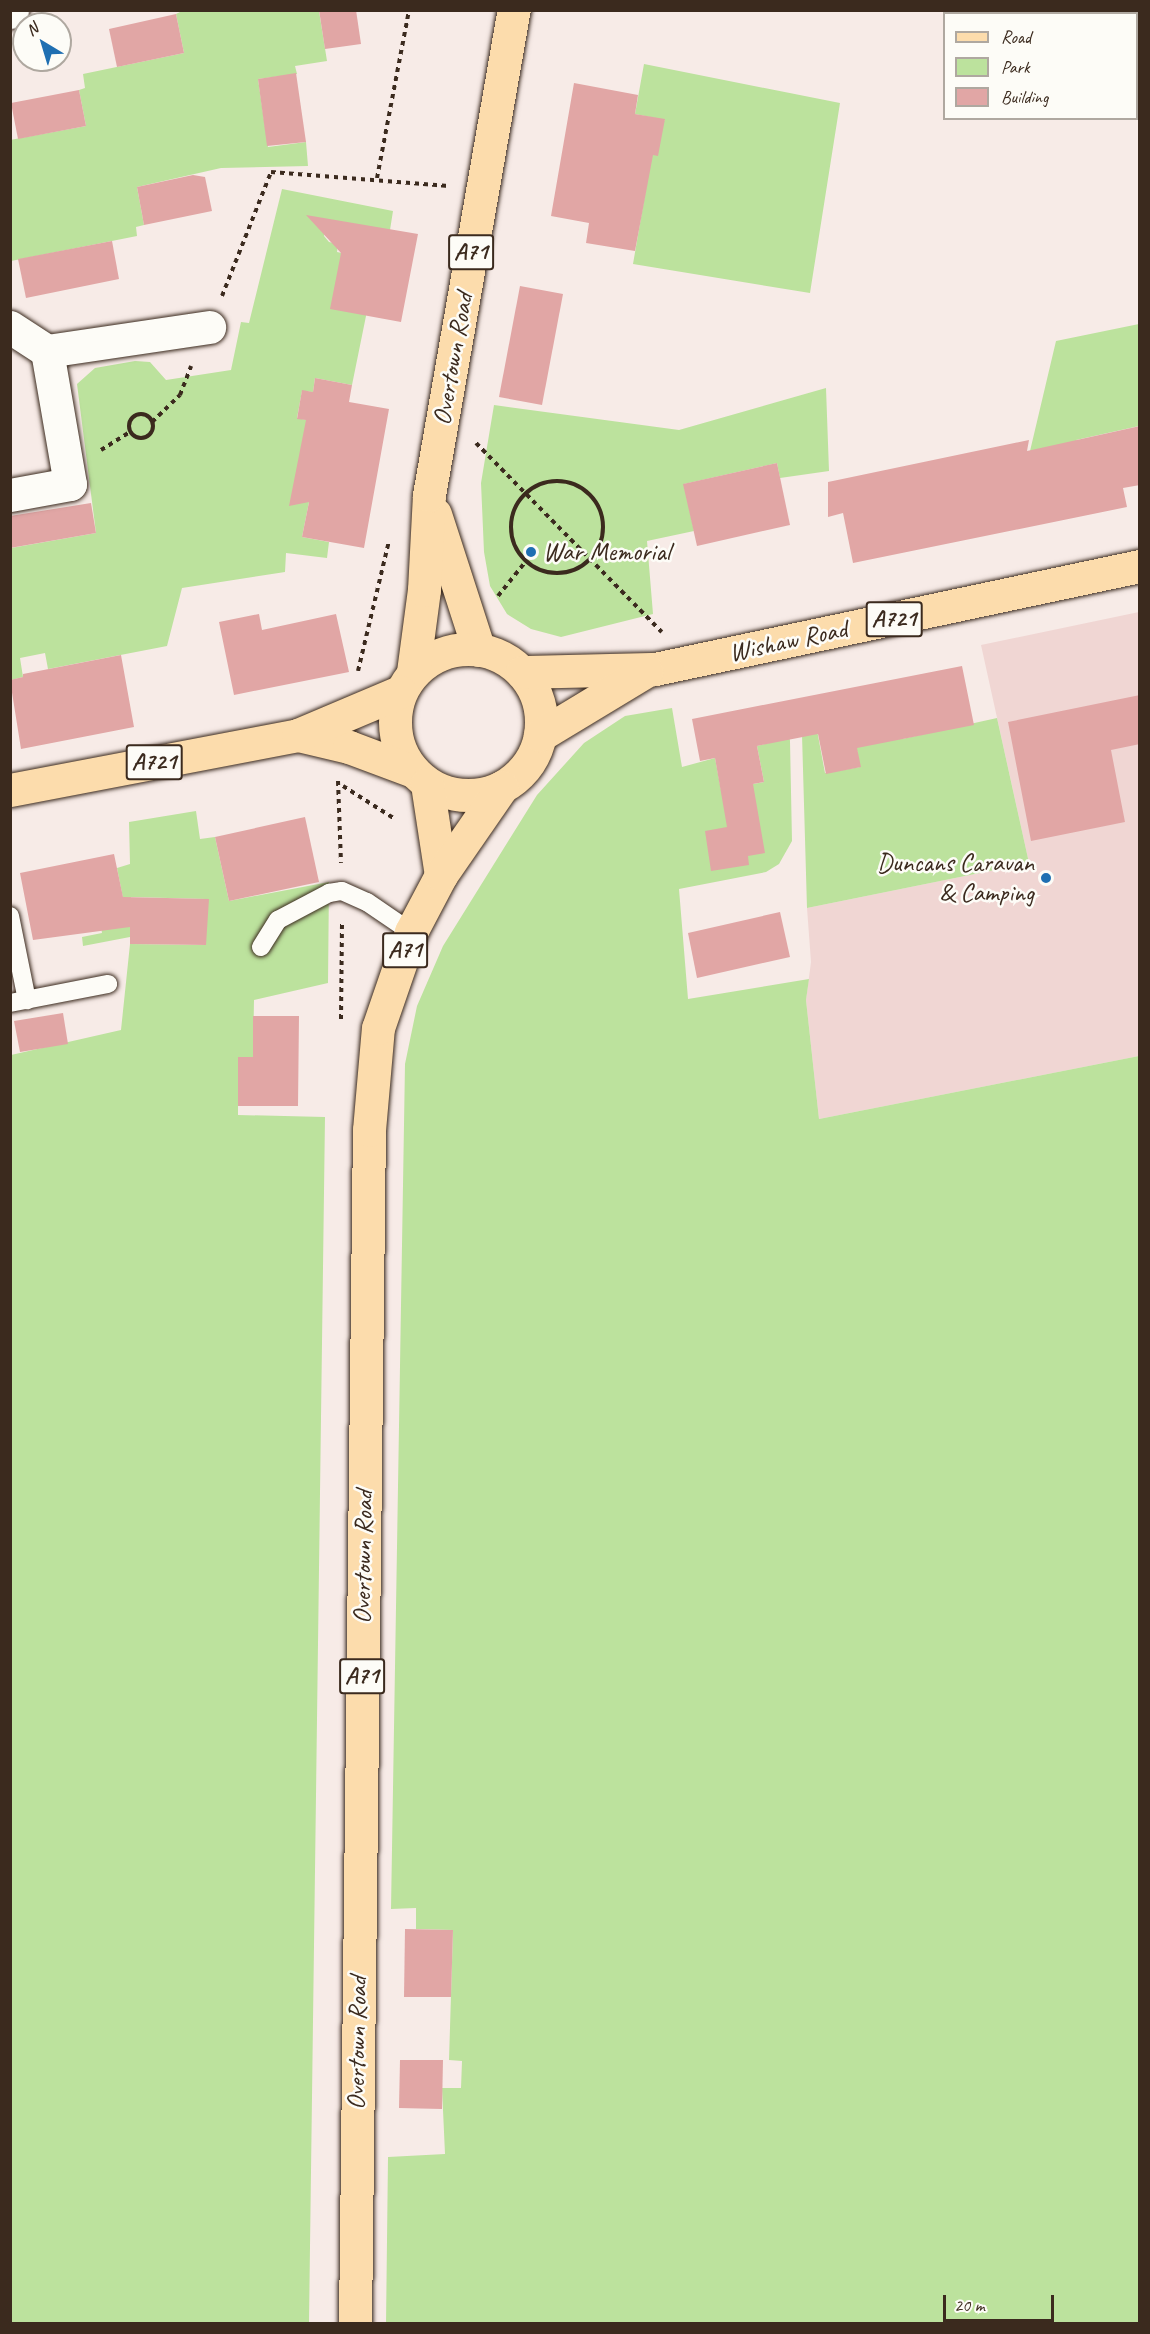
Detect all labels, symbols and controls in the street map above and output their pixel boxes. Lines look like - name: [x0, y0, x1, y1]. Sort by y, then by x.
- north arrow: [12, 12, 72, 72]
- legend: [943, 12, 1138, 120]
- text: N: [22, 18, 42, 40]
- text: Road: [1001, 26, 1031, 48]
- text: Park: [1001, 56, 1030, 78]
- text: Building: [1001, 86, 1048, 108]
- road number: A71: [447, 231, 495, 273]
- street label: Overtown Road: [426, 291, 480, 427]
- place label: War Memorial: [543, 536, 670, 568]
- marker: War Memorial: [524, 545, 538, 559]
- road number: A721: [866, 598, 922, 640]
- street label: Wishaw Road: [727, 613, 849, 669]
- road number: A721: [126, 741, 182, 783]
- place label: Duncans Caravan & Camping: [877, 847, 1034, 909]
- marker: Duncans Caravan & Camping: [1039, 871, 1053, 885]
- road number: A71: [381, 929, 429, 971]
- street label: Overtown Road: [346, 1490, 380, 1624]
- road number: A71: [338, 1655, 386, 1697]
- street label: Overtown Road: [340, 1976, 374, 2110]
- scale bar: [946, 2283, 1057, 2321]
- text: 20 m: [954, 2294, 985, 2316]

